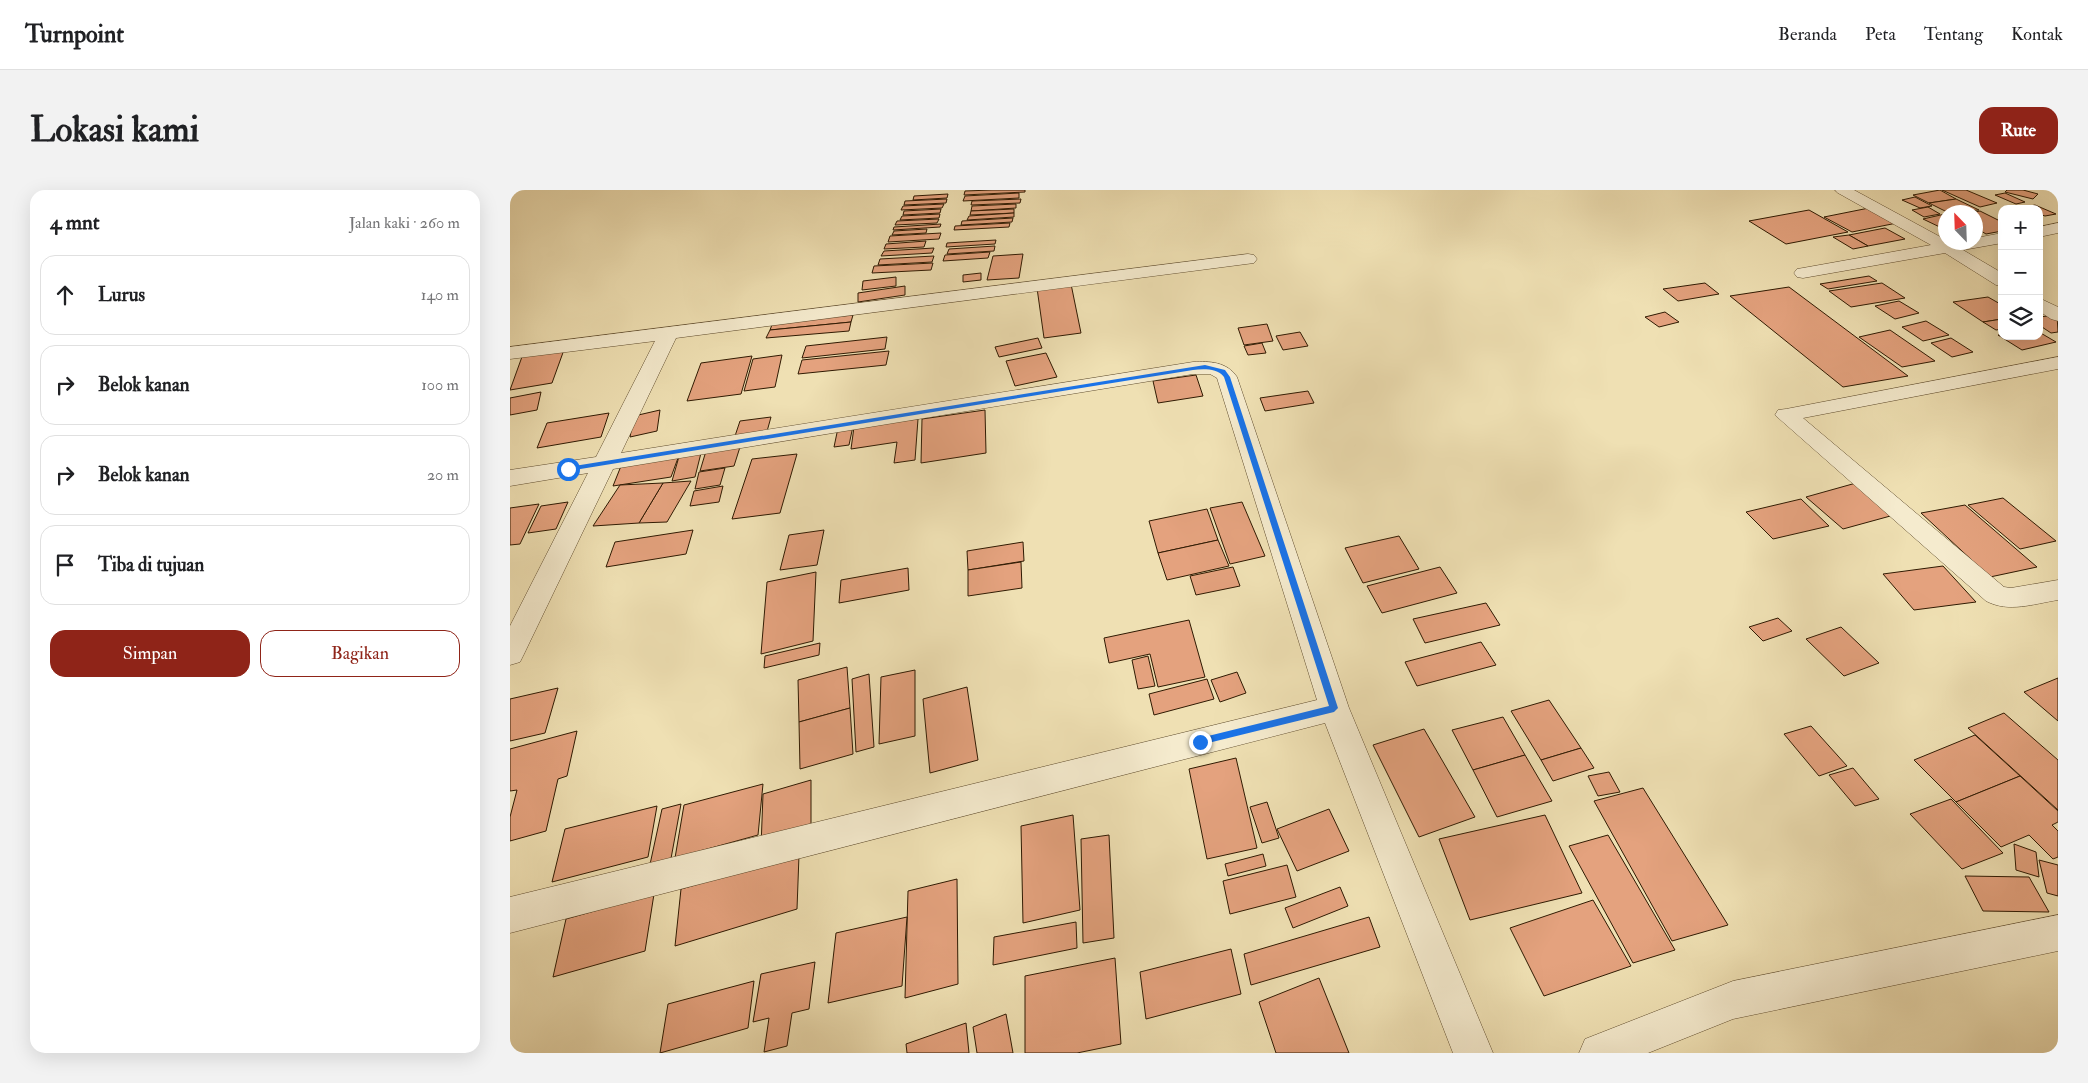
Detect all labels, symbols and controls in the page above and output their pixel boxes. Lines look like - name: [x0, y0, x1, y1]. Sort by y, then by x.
- text: Turnpoint: [25, 19, 124, 50]
- text: Beranda: [1778, 23, 1837, 46]
- text: Peta: [1865, 23, 1896, 46]
- text: Tentang: [1924, 23, 1983, 46]
- text: Kontak: [2011, 23, 2063, 46]
- button: Rute: [1979, 107, 2058, 154]
- text: Lokasi kami: [30, 108, 199, 152]
- north arrow: [1938, 205, 1983, 250]
- map controls: [1998, 205, 2043, 340]
- button: +: [1998, 205, 2043, 250]
- text: 4 mnt: [50, 209, 100, 236]
- text: Jalan kaki · 260 m: [349, 213, 460, 233]
- button: −: [1998, 250, 2043, 295]
- icon: ahead: [51, 281, 79, 309]
- text: Lurus: [98, 283, 145, 307]
- text: 140 m: [421, 285, 459, 305]
- button: layers: [1998, 295, 2043, 340]
- icon: right: [51, 371, 79, 399]
- text: Belok kanan: [98, 373, 189, 397]
- text: 100 m: [421, 375, 459, 395]
- route start: [557, 458, 580, 481]
- icon: right: [51, 461, 79, 489]
- text: Belok kanan: [98, 463, 189, 487]
- text: 20 m: [427, 465, 459, 485]
- icon: arrive: [51, 551, 79, 579]
- text: Tiba di tujuan: [98, 553, 204, 577]
- button: Simpan: [50, 630, 250, 677]
- button: Bagikan: [260, 630, 460, 677]
- route end: [1189, 731, 1212, 754]

